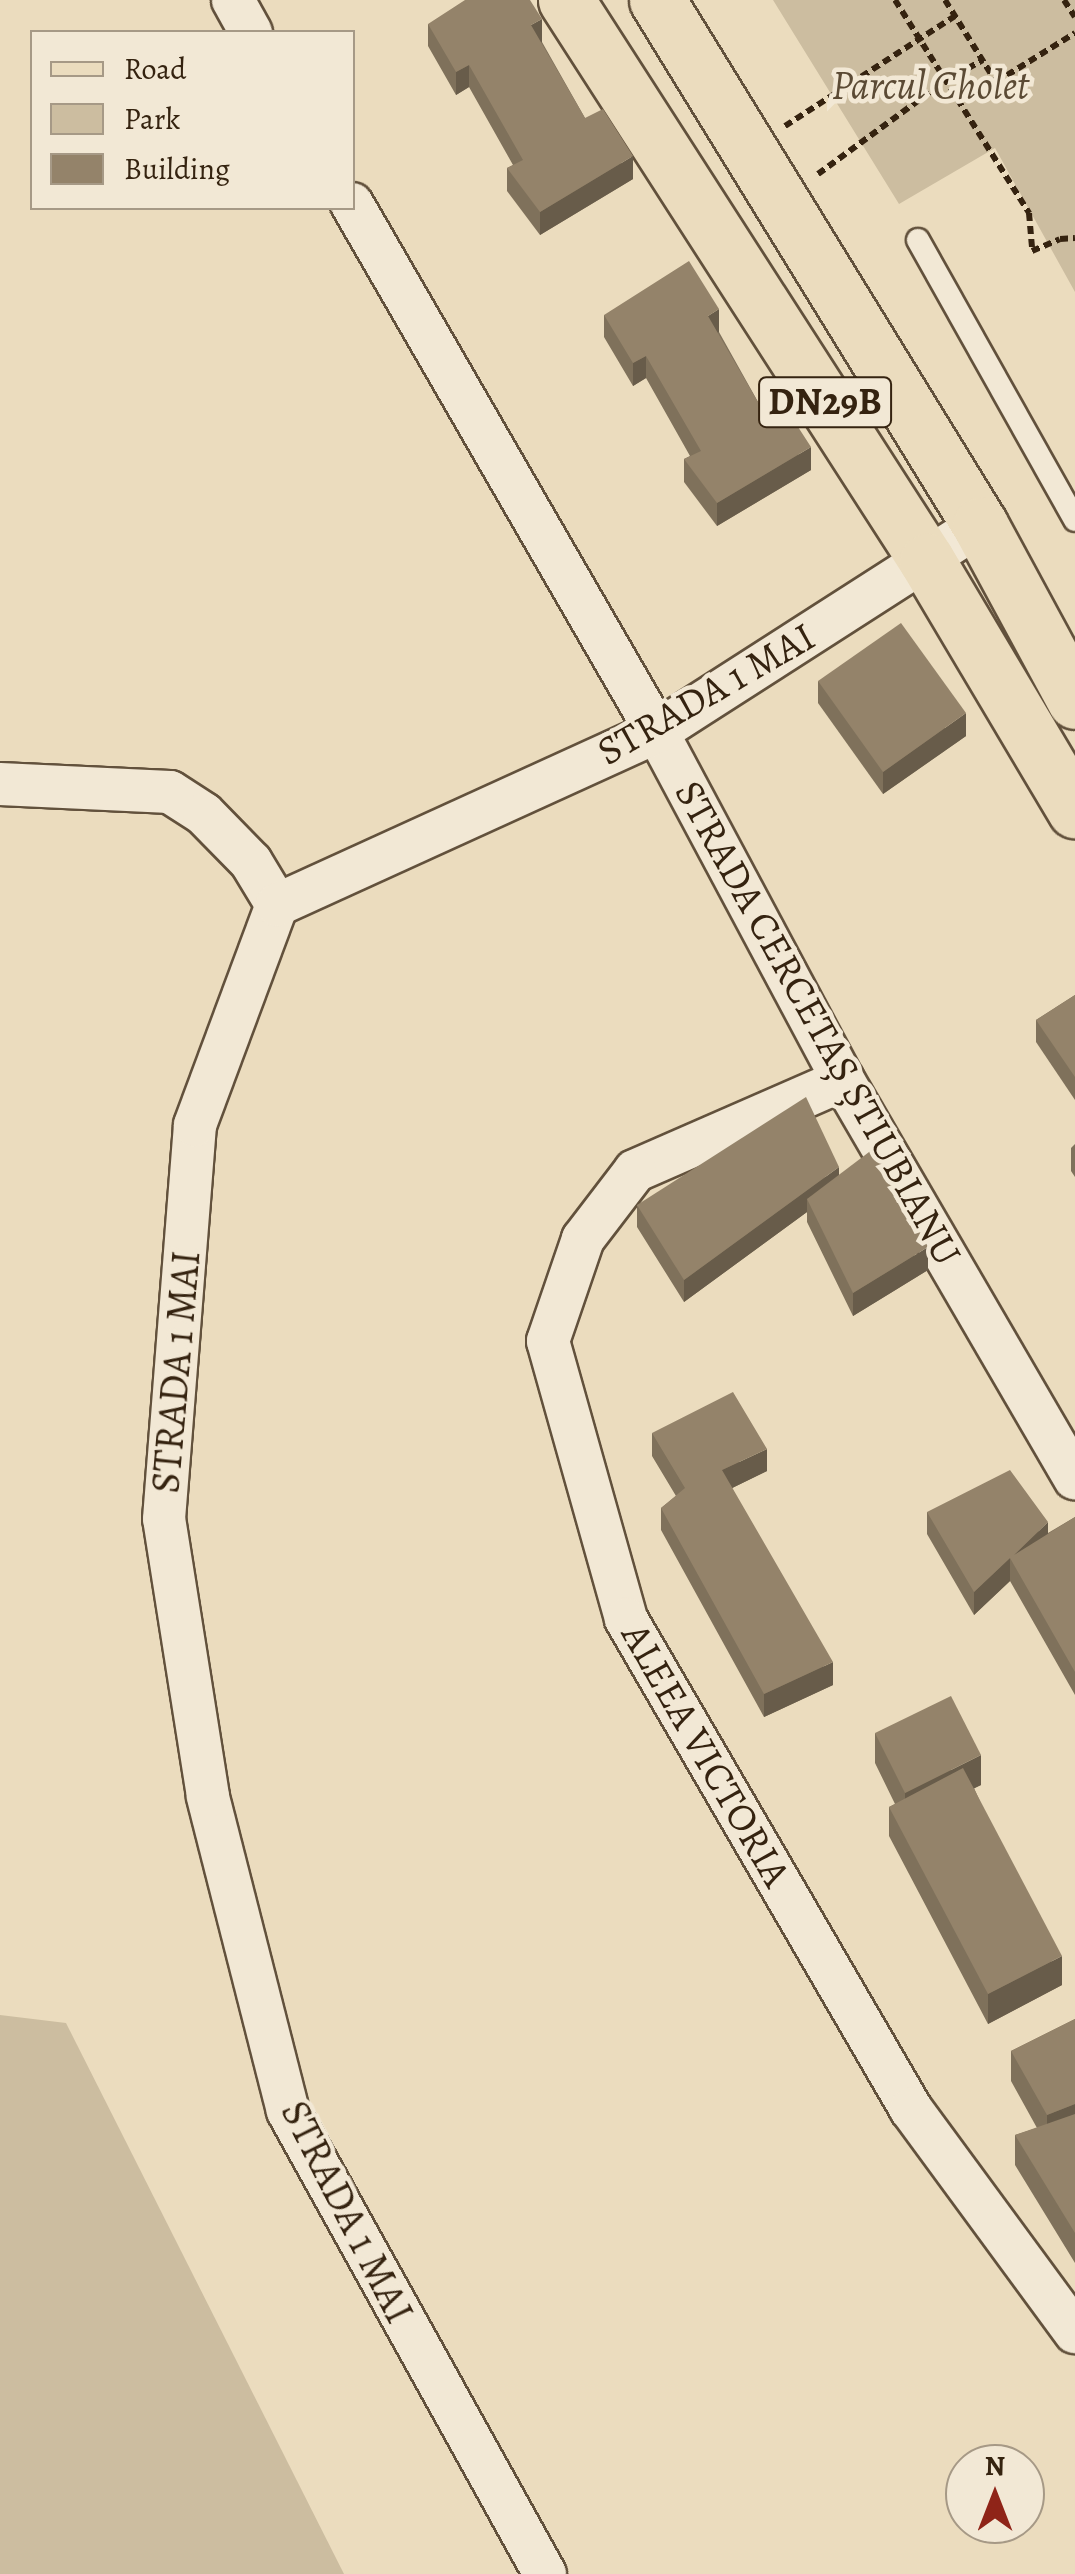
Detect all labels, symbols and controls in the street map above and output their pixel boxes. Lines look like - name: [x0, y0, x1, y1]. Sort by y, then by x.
- legend: [30, 30, 355, 210]
- text: Road: [124, 49, 186, 89]
- park label: Parcul Cholet: [832, 62, 1028, 110]
- text: Park: [124, 99, 180, 139]
- text: Building: [124, 149, 230, 189]
- road number: DN29B: [758, 369, 892, 435]
- street label: STRADA 1 MAI: [589, 612, 823, 776]
- street label: STRADA CERCETAȘ ȘTIUBIANU: [665, 772, 971, 1274]
- street label: STRADA 1 MAI: [141, 1249, 211, 1495]
- street label: ALEEA VICTORIA: [611, 1615, 801, 1895]
- street label: STRADA 1 MAI: [270, 2093, 424, 2331]
- north arrow: [945, 2444, 1045, 2544]
- text: N: [985, 2447, 1005, 2485]

